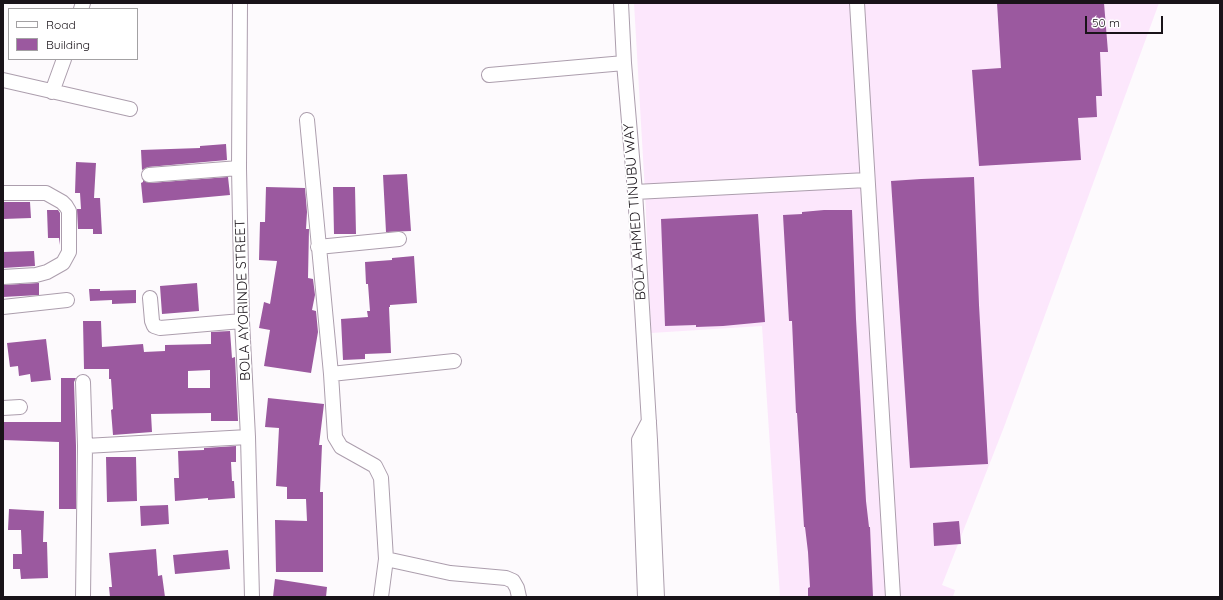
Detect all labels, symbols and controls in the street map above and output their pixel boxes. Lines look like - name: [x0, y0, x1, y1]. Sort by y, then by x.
- legend: [8, 8, 138, 60]
- scale bar: [1087, 8, 1165, 34]
- text: 50 m: [1092, 15, 1120, 30]
- text: Road: [46, 17, 76, 32]
- text: Building: [46, 37, 90, 52]
- street label: BOLA AHMED TINUBU WAY: [620, 123, 650, 301]
- street label: BOLA AYORINDE STREET: [232, 219, 254, 381]

